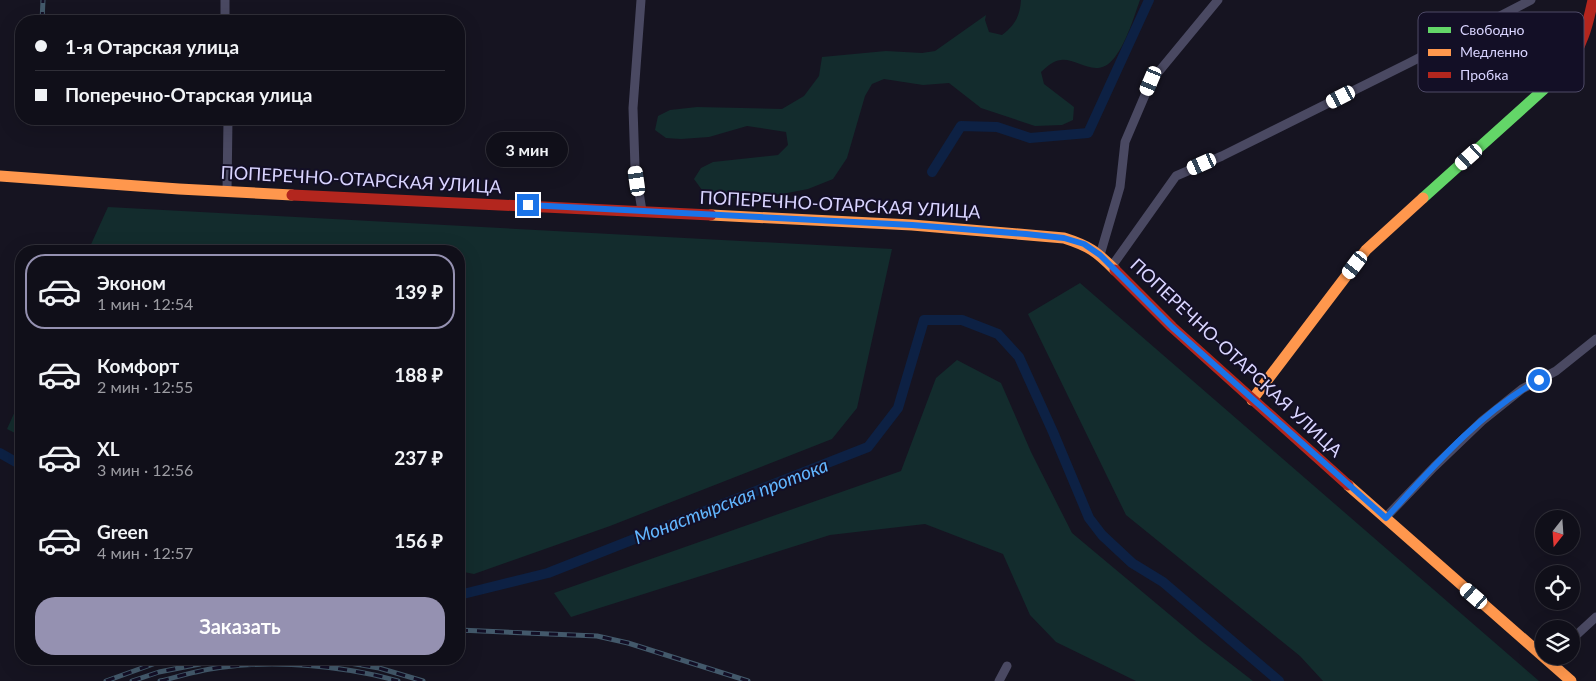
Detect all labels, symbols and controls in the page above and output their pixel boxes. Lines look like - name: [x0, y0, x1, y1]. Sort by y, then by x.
- legend: [1418, 12, 1584, 92]
- text: Свободно: [1460, 21, 1525, 38]
- text: 1-я Отарская улица: [65, 35, 239, 58]
- text: Медленно: [1460, 43, 1528, 60]
- car: [1138, 64, 1163, 98]
- text: Пробка: [1460, 66, 1508, 83]
- text: Поперечно-Отарская улица: [65, 83, 312, 106]
- car: [1324, 84, 1357, 110]
- callout: 3 мин: [487, 132, 569, 168]
- text: 3 мин: [505, 140, 549, 159]
- car: [1452, 141, 1485, 173]
- car: [1185, 151, 1218, 177]
- street label: ПОПЕРЕЧНО-ОТАРСКАЯ УЛИЦА: [220, 161, 503, 197]
- car: [627, 165, 646, 197]
- street label: ПОПЕРЕЧНО-ОТАРСКАЯ УЛИЦА: [699, 186, 982, 222]
- route end: [517, 194, 539, 216]
- car: [1339, 249, 1370, 281]
- street label: ПОПЕРЕЧНО-ОТАРСКАЯ УЛИЦА: [1126, 253, 1348, 462]
- icon: car: [37, 269, 82, 314]
- text: Эконом: [97, 271, 166, 294]
- text: 139 ₽: [394, 280, 443, 303]
- text: 1 мин · 12:54: [97, 294, 193, 313]
- icon: car: [37, 352, 82, 397]
- text: Комфорт: [97, 354, 179, 377]
- text: 188 ₽: [394, 363, 443, 386]
- route start: [1528, 369, 1550, 391]
- text: 2 мин · 12:55: [97, 377, 193, 396]
- icon: car: [37, 435, 82, 480]
- text: XL: [97, 437, 120, 460]
- text: 237 ₽: [394, 446, 443, 469]
- water label: Монастырская протока: [631, 453, 831, 548]
- text: 3 мин · 12:56: [97, 460, 193, 479]
- north arrow: [1535, 510, 1580, 555]
- map controls: [1535, 510, 1580, 665]
- icon: car: [37, 518, 82, 563]
- text: Green: [97, 520, 148, 543]
- text: 156 ₽: [394, 529, 443, 552]
- text: 4 мин · 12:57: [97, 543, 193, 562]
- button: locate: [1535, 565, 1580, 610]
- car: [1457, 580, 1490, 612]
- button: Заказать: [35, 597, 445, 655]
- button: layers: [1535, 620, 1580, 665]

